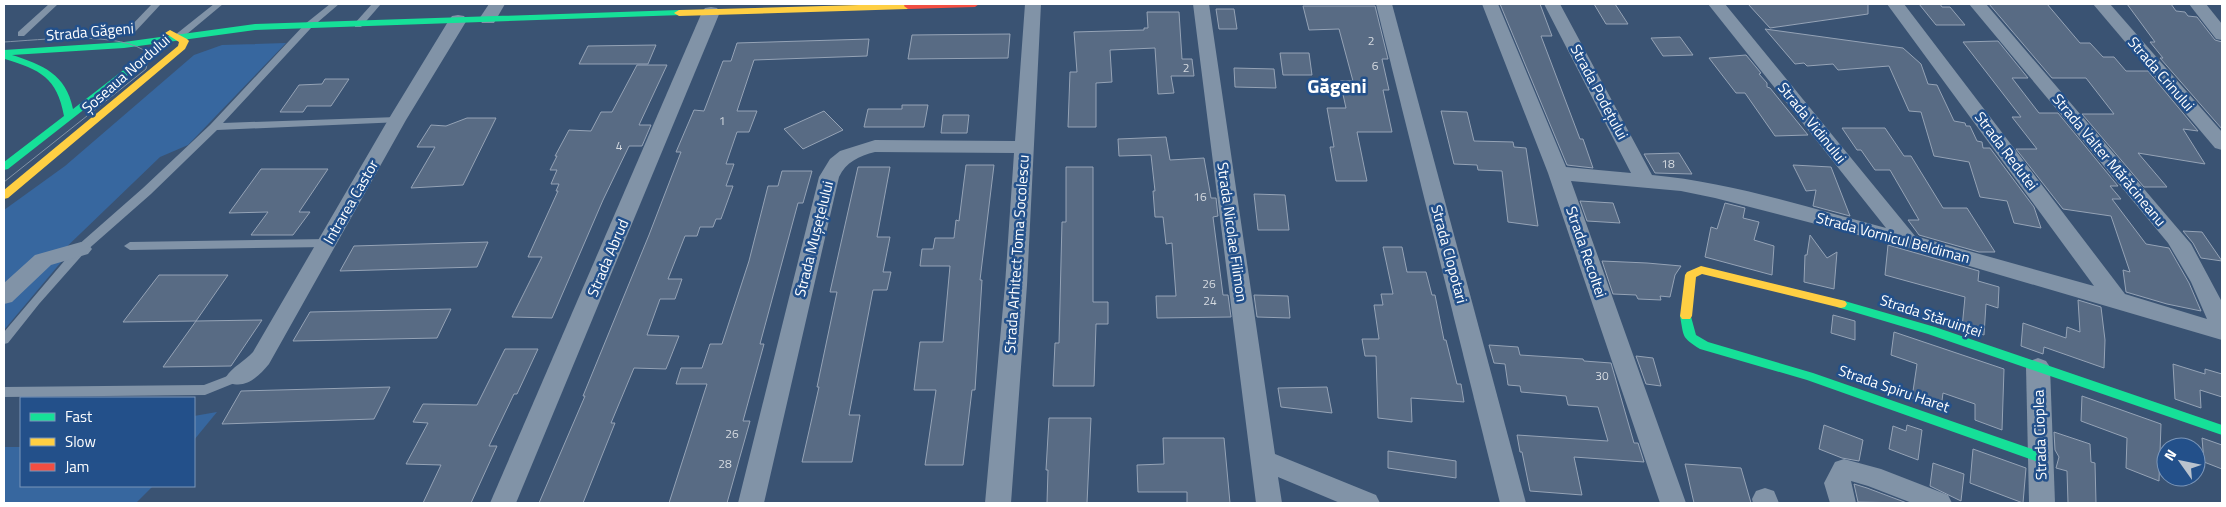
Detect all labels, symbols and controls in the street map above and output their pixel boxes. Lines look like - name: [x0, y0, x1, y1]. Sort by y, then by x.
- street label: Strada Găgeni: [45, 16, 135, 47]
- street label: Șoseaua Nordului: [76, 29, 175, 119]
- house number: 2: [1368, 31, 1374, 50]
- street label: Strada Crinului: [2123, 31, 2200, 116]
- street label: Strada Podețului: [1565, 40, 1634, 143]
- house number: 6: [1372, 56, 1379, 75]
- house number: 2: [1183, 58, 1189, 77]
- district label: Găgeni: [1307, 70, 1367, 101]
- street label: Strada Vidinului: [1772, 77, 1852, 168]
- street label: Strada Valter Mărăcineanu: [2047, 88, 2172, 231]
- street label: Strada Redutei: [1969, 106, 2044, 195]
- house number: 1: [719, 111, 725, 130]
- house number: 4: [616, 136, 623, 155]
- street label: Strada Arhitect Toma Socolescu: [998, 154, 1035, 354]
- house number: 18: [1661, 154, 1675, 173]
- street label: Intrarea Castor: [317, 155, 384, 248]
- street label: Strada Nicolae Filimon: [1211, 161, 1254, 303]
- street label: Strada Mușețelului: [788, 178, 839, 299]
- house number: 16: [1193, 187, 1207, 206]
- street label: Strada Clopotari: [1425, 202, 1474, 306]
- street label: Strada Recoltei: [1560, 203, 1613, 301]
- street label: Strada Vornicul Beldiman: [1814, 206, 1973, 269]
- street label: Strada Abrud: [581, 215, 634, 300]
- house number: 26: [1202, 274, 1216, 293]
- street label: Strada Stăruinței: [1877, 288, 1985, 343]
- house number: 24: [1203, 291, 1217, 310]
- street label: Strada Spiru Haret: [1836, 359, 1953, 419]
- house number: 30: [1595, 366, 1609, 385]
- street label: Strada Cioplea: [2026, 389, 2053, 481]
- legend: [20, 397, 195, 487]
- text: Fast: [65, 405, 93, 428]
- house number: 26: [725, 424, 739, 443]
- text: Slow: [65, 430, 96, 453]
- north arrow: [2156, 437, 2206, 487]
- text: N: [2158, 445, 2181, 464]
- house number: 28: [718, 454, 732, 473]
- text: Jam: [65, 455, 89, 478]

